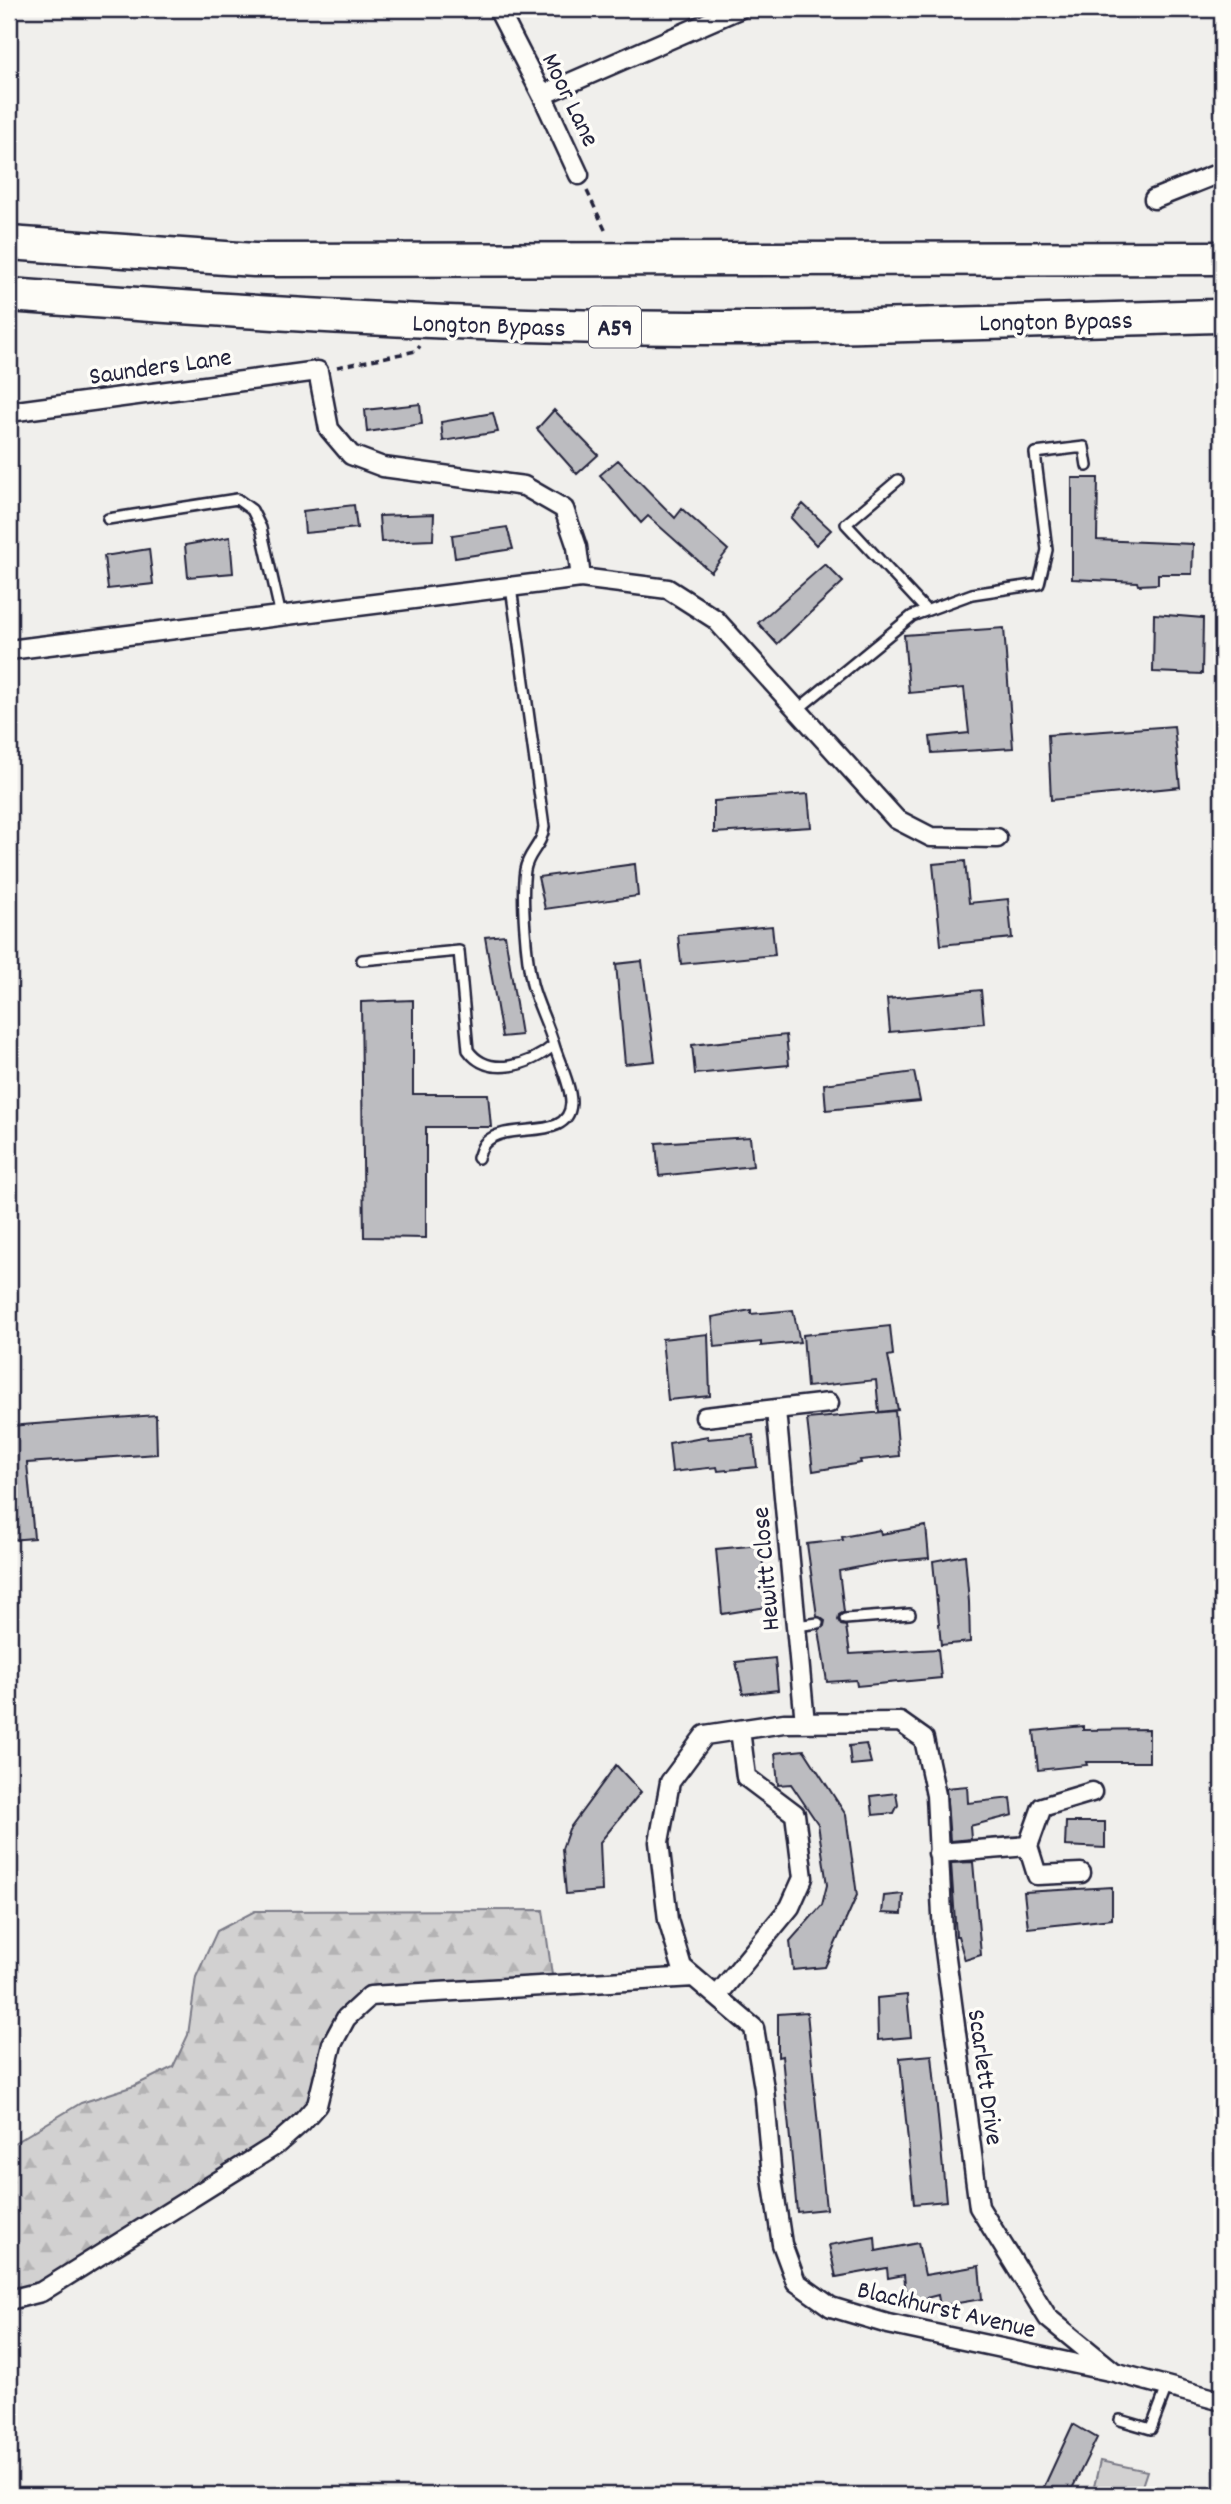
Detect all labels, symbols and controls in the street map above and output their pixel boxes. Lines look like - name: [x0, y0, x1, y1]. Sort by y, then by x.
- street label: Moor Lane: [530, 47, 607, 154]
- street label: Longton Bypass: [979, 304, 1133, 343]
- street label: Longton Bypass: [411, 306, 566, 349]
- road number: A59: [589, 306, 641, 348]
- street label: Saunders Lane: [87, 340, 234, 397]
- street label: Hewitt Close: [744, 1505, 791, 1632]
- street label: Scarlett Drive: [956, 2007, 1011, 2148]
- street label: Blackhurst Avenue: [853, 2273, 1039, 2350]

